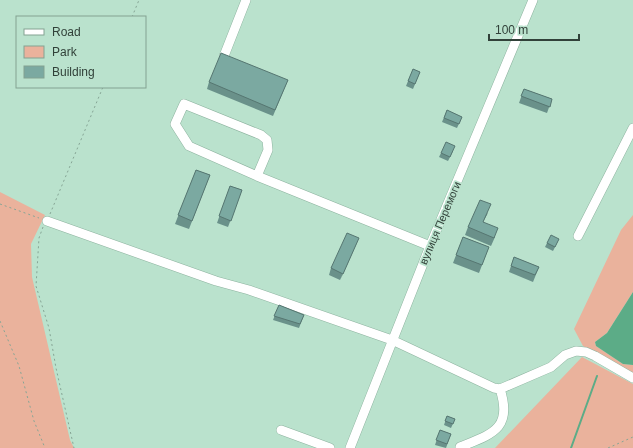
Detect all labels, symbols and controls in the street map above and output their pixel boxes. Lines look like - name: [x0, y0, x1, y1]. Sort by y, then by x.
- legend: [16, 16, 146, 88]
- scale bar: [489, 16, 579, 42]
- text: 100 m: [495, 23, 528, 37]
- text: Road: [52, 25, 81, 39]
- text: Park: [52, 45, 78, 59]
- text: Building: [52, 65, 95, 79]
- street label: вулиця Перемоги: [417, 180, 463, 266]

